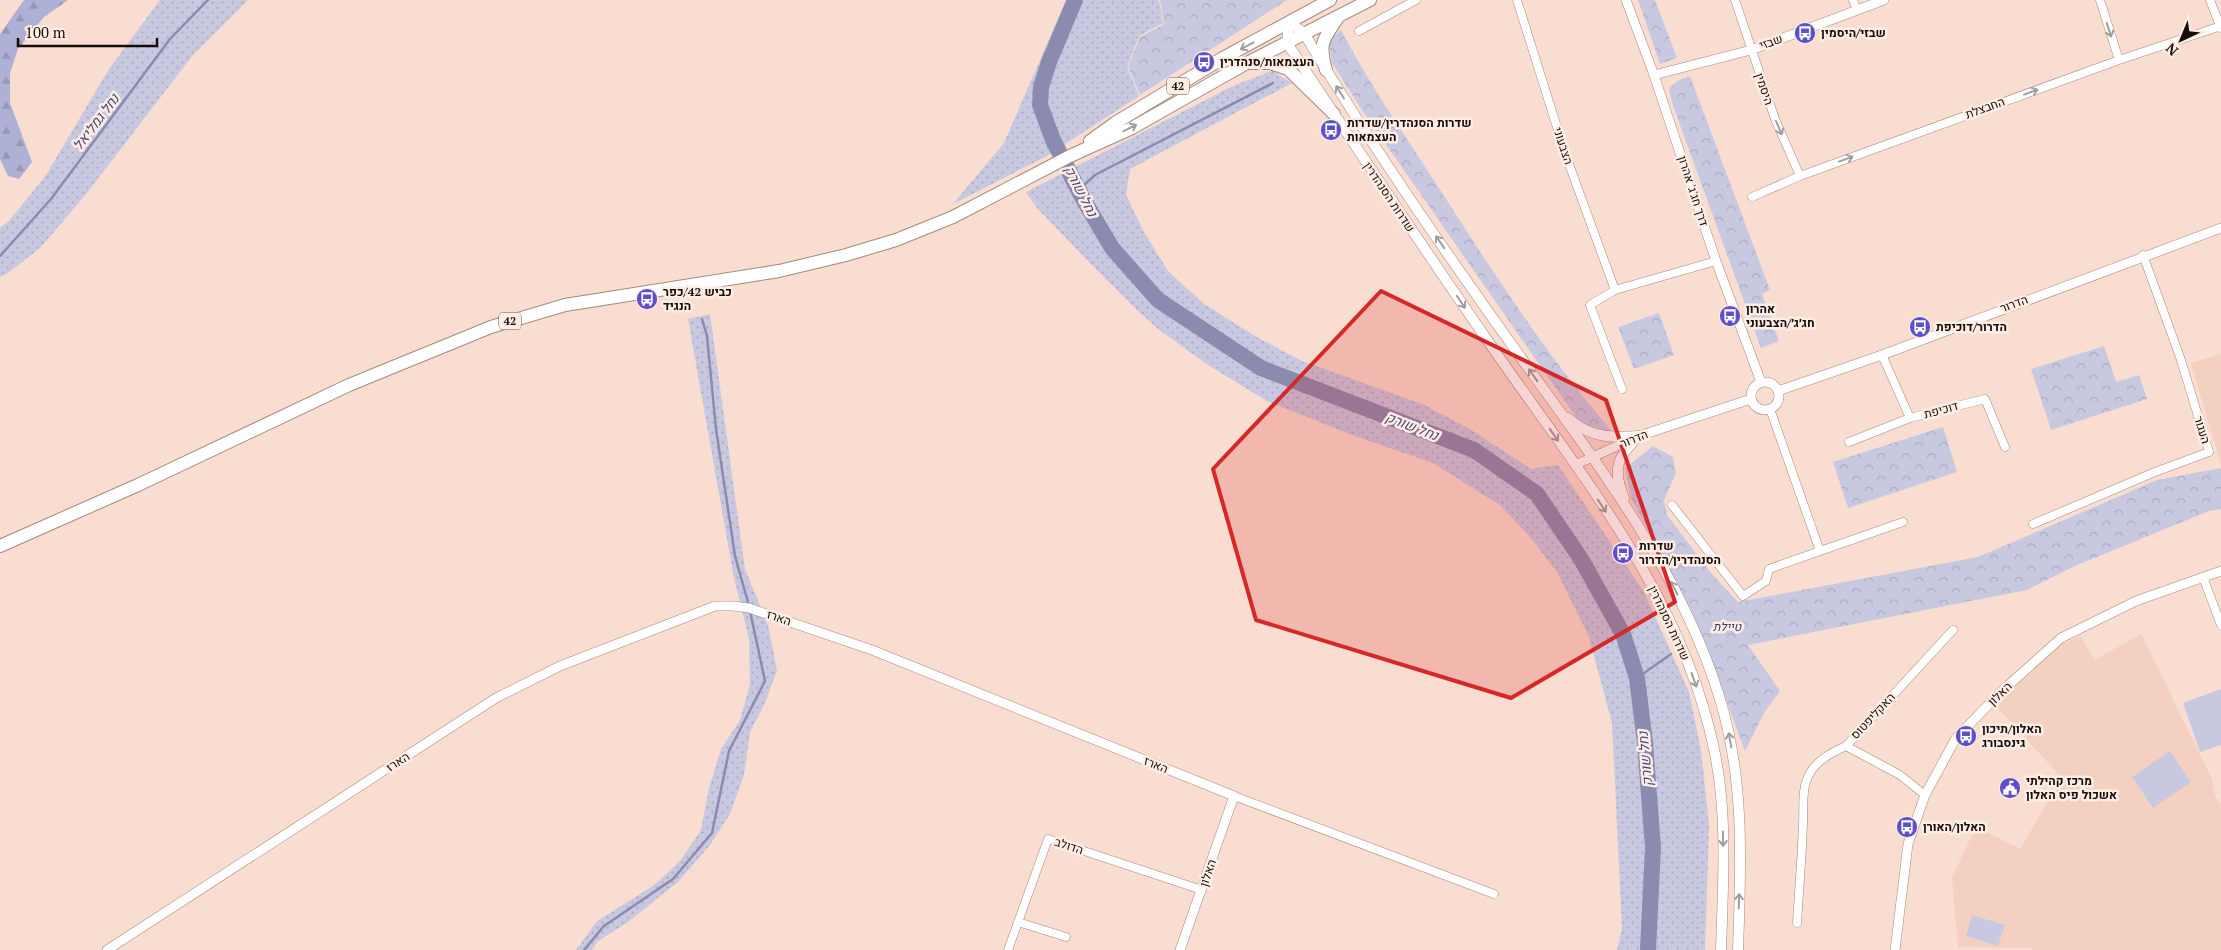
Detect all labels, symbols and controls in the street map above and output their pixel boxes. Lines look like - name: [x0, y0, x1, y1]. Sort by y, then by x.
- scale bar: [18, 15, 156, 47]
- north arrow: [2156, 15, 2206, 65]
- bus stop icon: שבזי/היסמין: [1793, 21, 1817, 45]
- text: 100 m: [25, 22, 66, 42]
- one-way arrow: [2105, 22, 2115, 38]
- place label: שבזי/היסמין: [1821, 25, 1886, 40]
- street label: שבזי: [1757, 30, 1785, 53]
- text: N: [2161, 39, 2182, 60]
- one-way arrow: [1239, 41, 1254, 51]
- bus stop icon: העצמאות/סנהדרין: [1192, 50, 1216, 74]
- place label: העצמאות/סנהדרין: [1220, 54, 1314, 69]
- street label: היסמין: [1752, 71, 1777, 107]
- road number: 42: [1167, 78, 1189, 94]
- one-way arrow: [1334, 86, 1344, 100]
- one-way arrow: [2023, 87, 2039, 96]
- water label: נחל גמליאל: [68, 89, 124, 154]
- street label: החבצלת: [1963, 93, 2007, 122]
- place label: שדרות הסנהדרין/שדרות העצמאות: [1347, 115, 1472, 144]
- bus stop icon: שדרות הסנהדרין/שדרות העצמאות: [1319, 118, 1343, 142]
- one-way arrow: [1774, 120, 1784, 135]
- one-way arrow: [1123, 123, 1138, 133]
- street label: הצבעוני: [1550, 125, 1577, 166]
- street label: דרך חג'ג' אהרון: [1675, 154, 1712, 228]
- one-way arrow: [1837, 154, 1853, 163]
- street label: שדרות הסנהדרין: [1361, 159, 1418, 234]
- water label: נחל שורק: [1060, 162, 1103, 220]
- one-way arrow: [1435, 235, 1445, 249]
- place label: כביש 42/כפר הנגיד: [663, 284, 732, 313]
- bus stop icon: כביש 42/כפר הנגיד: [635, 287, 659, 311]
- street label: הדרור: [1998, 291, 2030, 316]
- one-way arrow: [1456, 294, 1466, 308]
- place label: אהרון חג׳ג׳/הצבעוני: [1746, 301, 1815, 330]
- bus stop icon: אהרון חג׳ג׳/הצבעוני: [1718, 304, 1742, 328]
- road number: 42: [499, 312, 521, 330]
- bus stop icon: הדרור/דוכיפת: [1908, 315, 1932, 339]
- place label: הדרור/דוכיפת: [1936, 319, 2007, 334]
- one-way arrow: [1528, 368, 1538, 382]
- street label: דוכיפת: [1922, 398, 1960, 421]
- water label: נחל שורק: [1383, 407, 1442, 445]
- street label: העגור: [2191, 414, 2214, 445]
- street label: הדרור: [1618, 426, 1650, 451]
- one-way arrow: [1549, 428, 1559, 442]
- one-way arrow: [1597, 499, 1607, 513]
- place label: שדרות הסנהדרין/הדרור: [1639, 538, 1721, 567]
- bus stop icon: שדרות הסנהדרין/הדרור: [1611, 541, 1635, 565]
- one-way arrow: [1668, 581, 1678, 596]
- street label: שדרות הסנהדרין: [1646, 583, 1693, 663]
- street label: הארז: [765, 606, 793, 629]
- park label: טיילת: [1713, 619, 1743, 634]
- one-way arrow: [1690, 672, 1699, 687]
- street label: האלון: [1984, 679, 2015, 709]
- street label: האקליפטוס: [1847, 689, 1898, 742]
- place label: האלון/תיכון גינסבורג: [1982, 721, 2042, 750]
- bus stop icon: האלון/תיכון גינסבורג: [1954, 724, 1978, 748]
- water label: נחל שורק: [1633, 730, 1656, 787]
- one-way arrow: [1724, 732, 1734, 748]
- street label: הארז: [383, 749, 412, 775]
- street label: הארז: [1142, 753, 1171, 776]
- place label: מרכז קהילתי אשכול פיס האלון: [2026, 773, 2117, 802]
- public building icon: מרכז קהילתי אשכול פיס האלון: [1998, 776, 2022, 800]
- bus stop icon: האלון/האורן: [1895, 815, 1919, 839]
- place label: האלון/האורן: [1923, 819, 1986, 834]
- one-way arrow: [1718, 830, 1727, 846]
- street label: הדולב: [1053, 834, 1085, 857]
- street label: האלון: [1196, 857, 1219, 888]
- one-way arrow: [1735, 894, 1744, 910]

